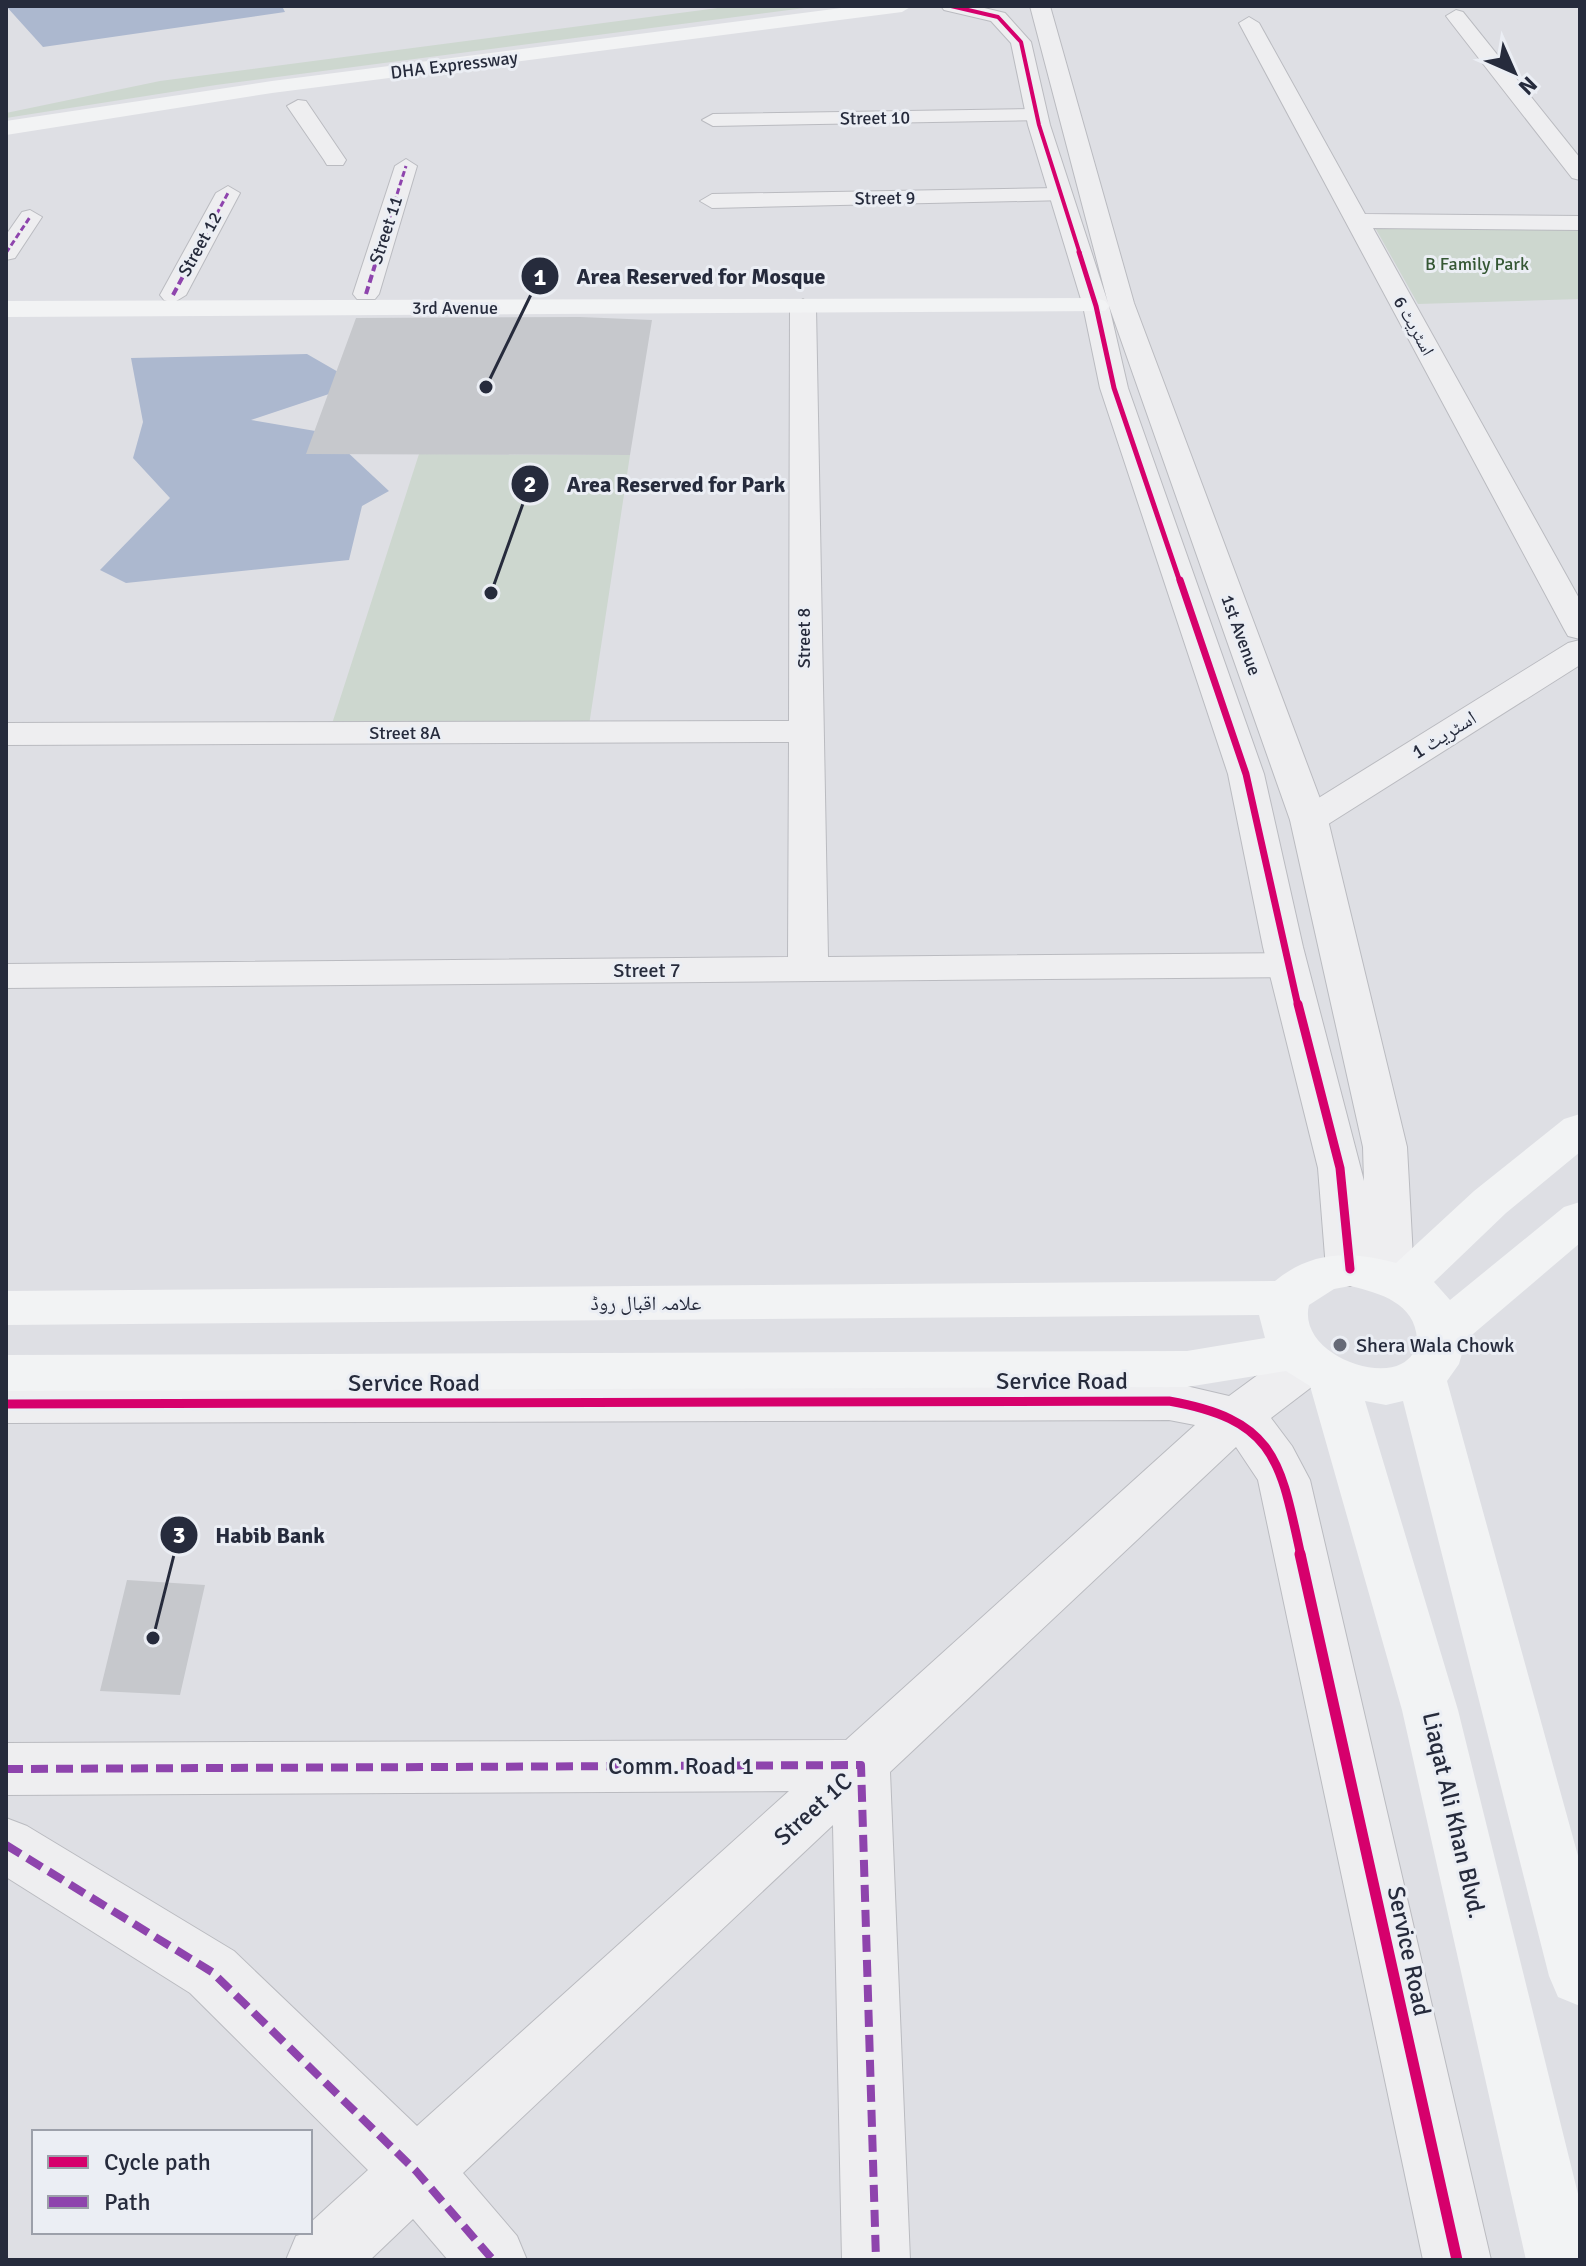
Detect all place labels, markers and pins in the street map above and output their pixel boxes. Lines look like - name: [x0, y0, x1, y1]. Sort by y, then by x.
- callout: Area Reserved for Mosque: [520, 253, 841, 299]
- callout: Area Reserved for Park: [510, 461, 801, 507]
- place label: Shera Wala Chowk: [1356, 1333, 1514, 1358]
- marker: Shera Wala Chowk: [1331, 1336, 1349, 1354]
- callout: Habib Bank: [159, 1512, 341, 1558]

